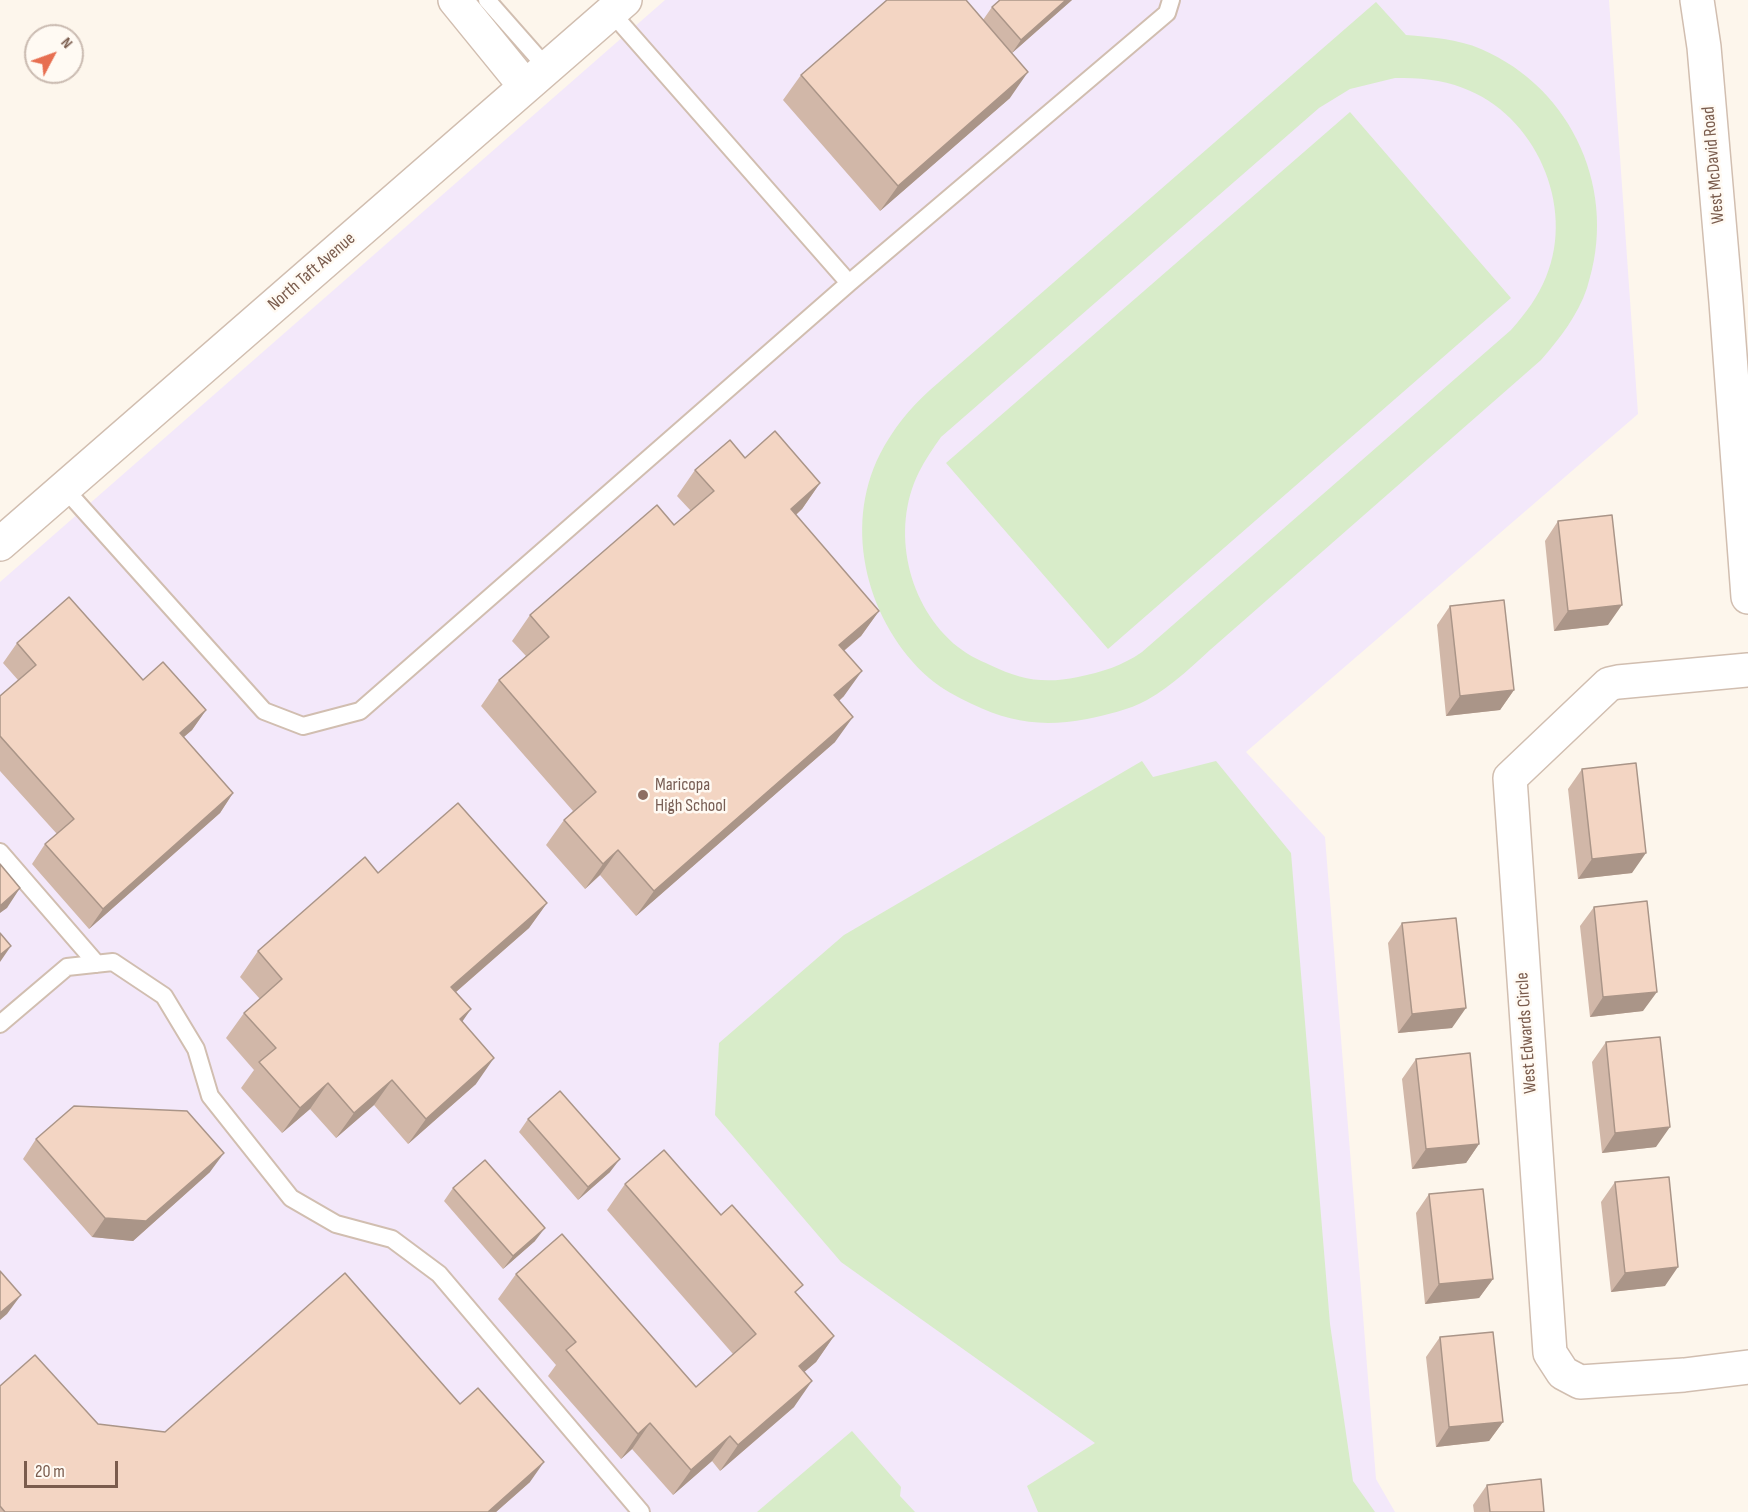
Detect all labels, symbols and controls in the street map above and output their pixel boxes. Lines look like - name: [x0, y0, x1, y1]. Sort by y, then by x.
- north arrow: [24, 24, 84, 84]
- text: N: [56, 34, 76, 53]
- street label: West McDavid Road: [1698, 106, 1730, 224]
- street label: North Taft Avenue: [264, 228, 360, 316]
- place label: Maricopa High School: [655, 774, 726, 816]
- marker: Maricopa High School: [636, 788, 650, 802]
- street label: West Edwards Circle: [1512, 972, 1542, 1094]
- scale bar: [27, 1449, 122, 1487]
- text: 20 m: [35, 1461, 65, 1482]

